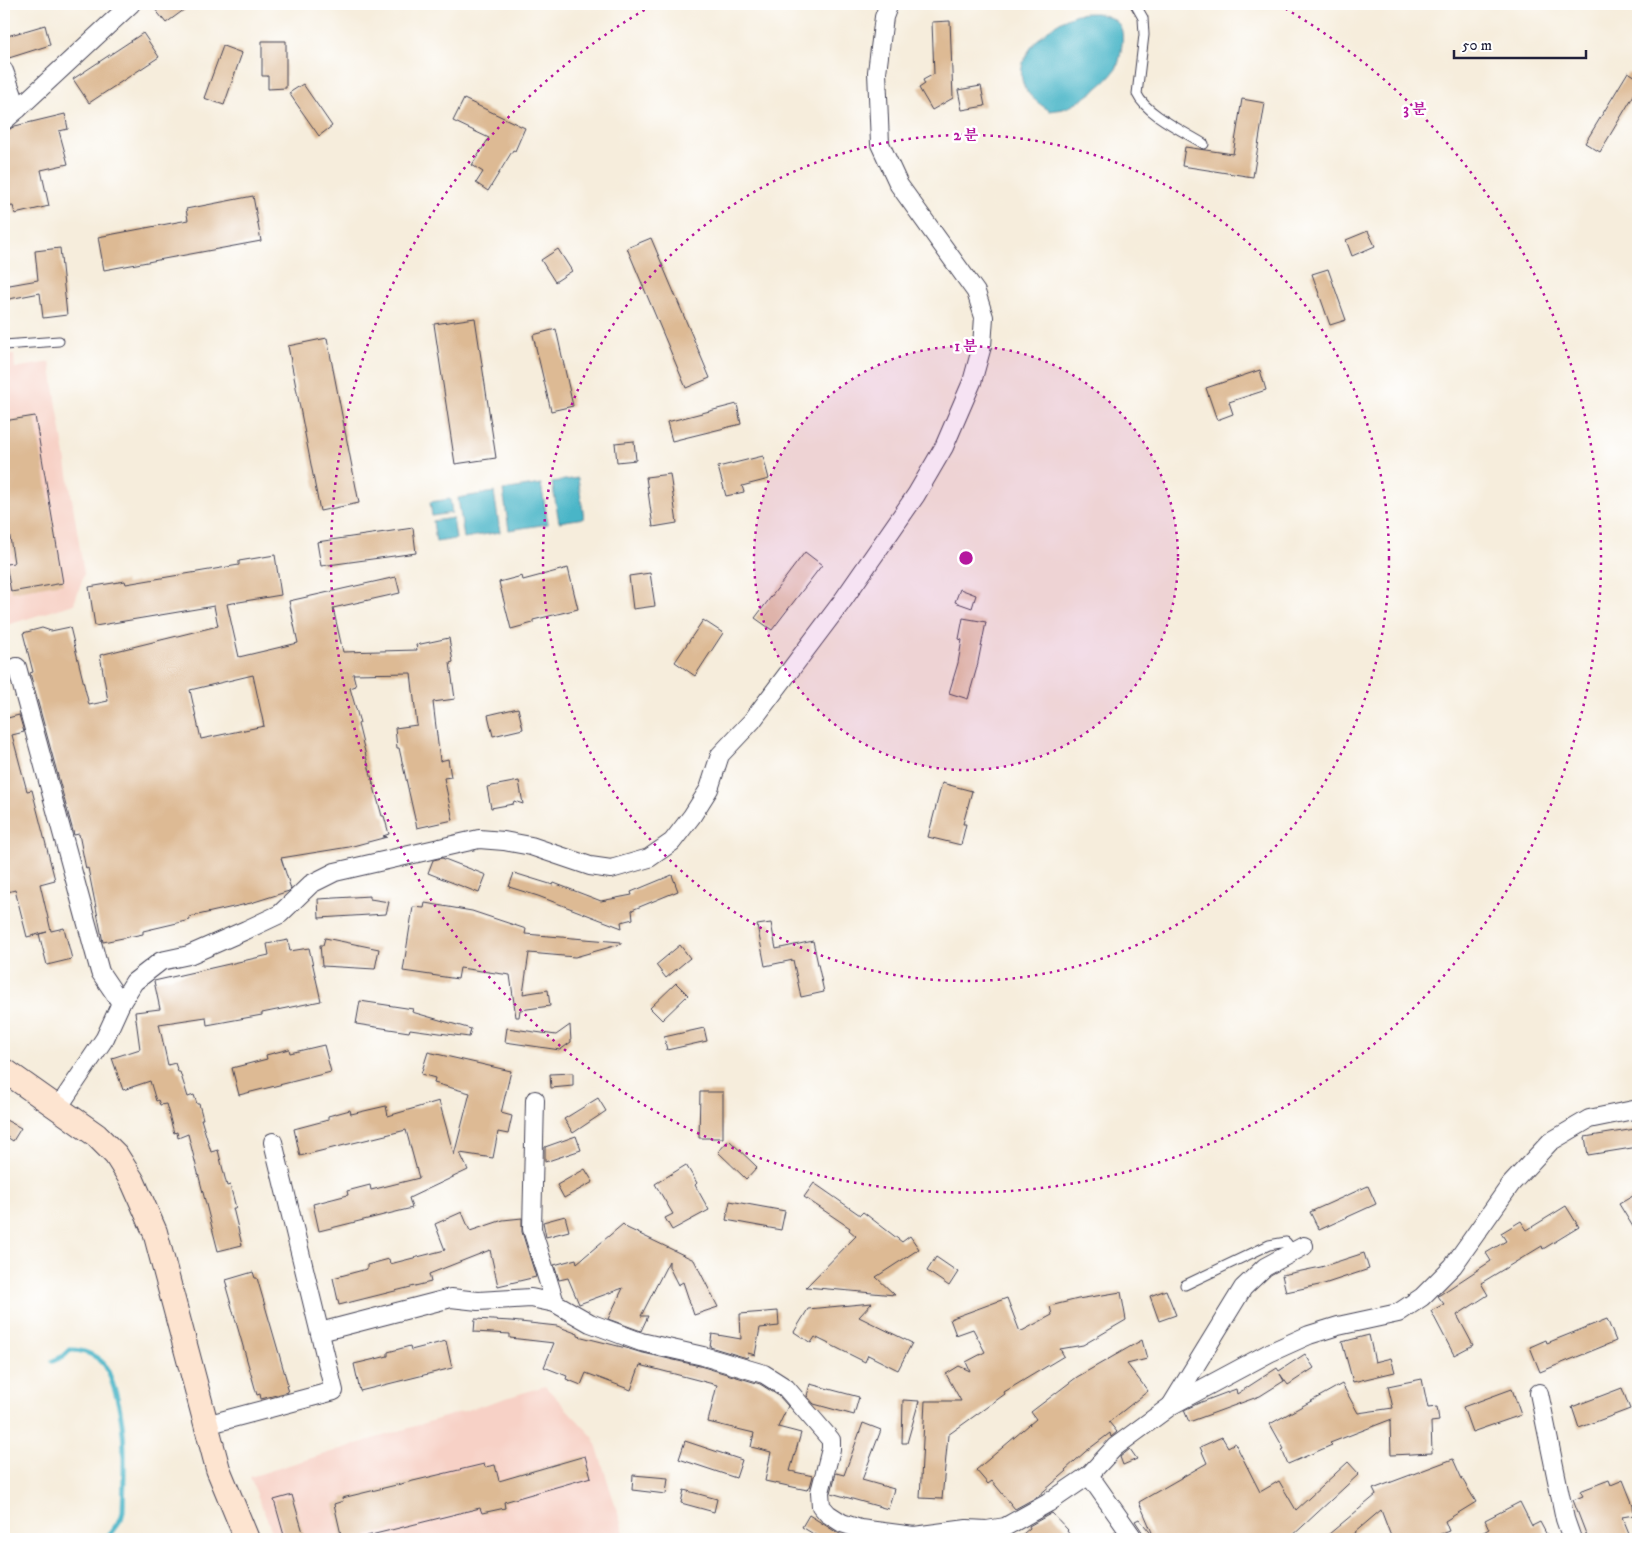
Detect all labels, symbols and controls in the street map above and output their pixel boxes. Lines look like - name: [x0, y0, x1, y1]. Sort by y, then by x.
- scale bar: [1454, 28, 1587, 60]
- text: 50 m: [1462, 36, 1492, 55]
- text: 3 분: [1403, 100, 1427, 119]
- text: 2 분: [953, 126, 979, 145]
- text: 1 분: [954, 337, 978, 356]
- centre of rings: [957, 549, 975, 567]

